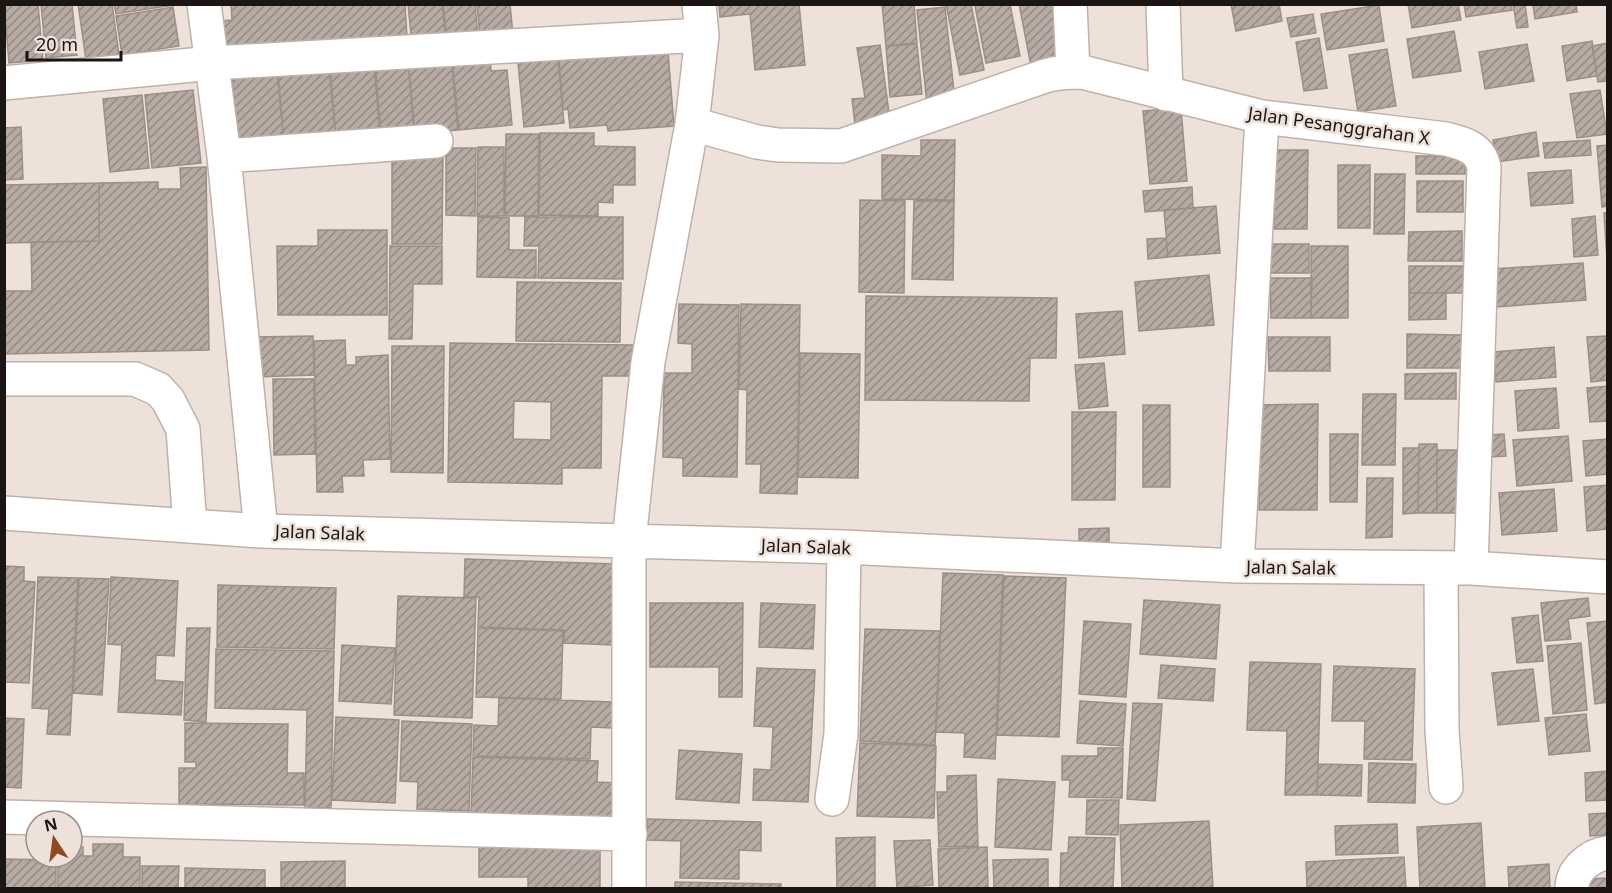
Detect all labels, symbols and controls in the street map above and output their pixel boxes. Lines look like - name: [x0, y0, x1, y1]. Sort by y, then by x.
- scale bar: [27, 24, 122, 62]
- text: 20 m: [36, 32, 78, 56]
- street label: Jalan Pesanggrahan X: [1245, 100, 1432, 150]
- street label: Jalan Salak: [273, 518, 366, 546]
- street label: Jalan Salak: [759, 532, 852, 560]
- street label: Jalan Salak: [1244, 554, 1337, 580]
- north arrow: [24, 809, 84, 869]
- text: N: [42, 812, 59, 837]

